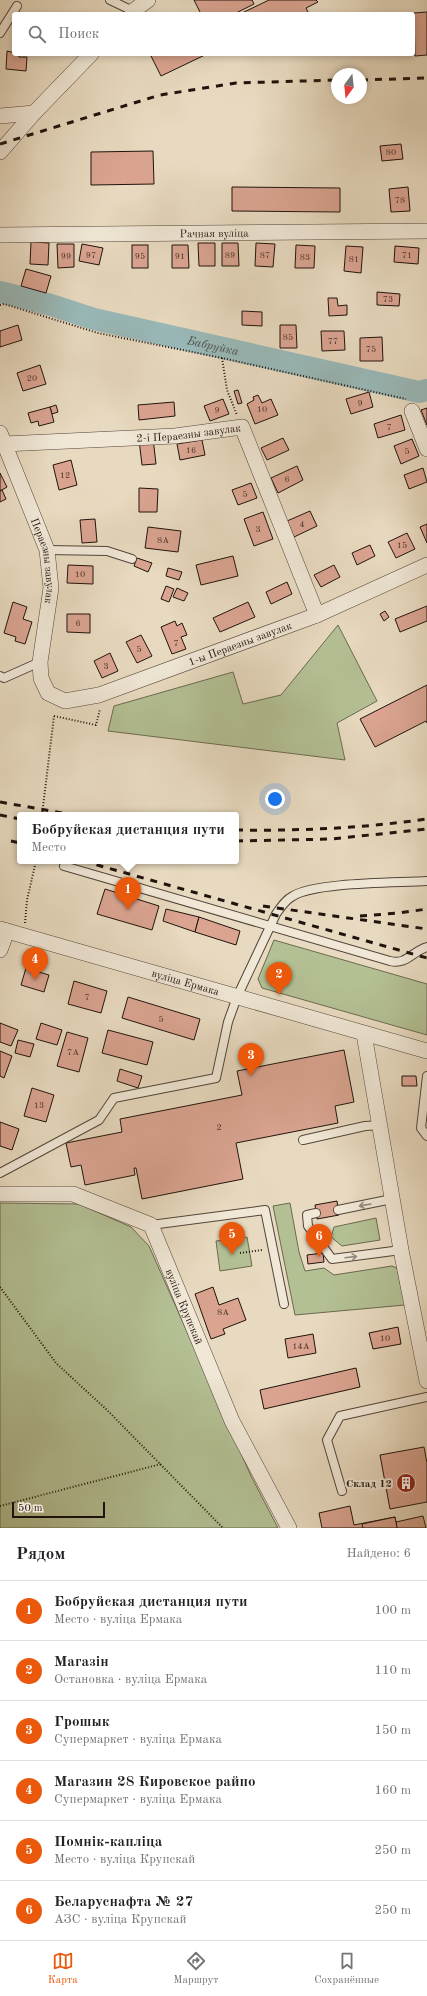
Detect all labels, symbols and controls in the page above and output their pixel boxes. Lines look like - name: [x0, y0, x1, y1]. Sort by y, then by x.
- search box: [12, 12, 415, 56]
- icon: search: [26, 23, 48, 45]
- text: Поиск: [58, 27, 99, 42]
- north arrow: [331, 68, 367, 104]
- house number: 80: [386, 148, 396, 157]
- house number: 78: [395, 196, 405, 205]
- street label: Рачная вуліца: [179, 229, 249, 240]
- house number: 97: [86, 251, 96, 260]
- house number: 89: [225, 251, 235, 260]
- house number: 87: [260, 251, 270, 260]
- house number: 71: [402, 251, 412, 260]
- house number: 99: [61, 252, 71, 261]
- house number: 95: [135, 252, 145, 261]
- house number: 91: [175, 252, 185, 261]
- house number: 83: [300, 253, 310, 262]
- house number: 81: [349, 255, 359, 264]
- house number: 73: [383, 295, 393, 304]
- house number: 85: [283, 333, 293, 342]
- water label: Бабруйка: [185, 335, 240, 358]
- house number: 77: [328, 337, 338, 346]
- house number: 75: [366, 345, 376, 354]
- house number: 20: [27, 374, 37, 383]
- house number: 9: [357, 399, 363, 408]
- house number: 10: [257, 405, 267, 414]
- house number: 9: [214, 406, 220, 415]
- street label: 2-і Пераезны завулак: [136, 423, 242, 445]
- house number: 7: [386, 423, 392, 432]
- house number: 16: [186, 446, 196, 455]
- house number: 5: [404, 447, 410, 456]
- house number: 12: [60, 471, 70, 480]
- house number: 6: [284, 475, 290, 484]
- house number: 5: [242, 490, 248, 499]
- street label: Пераезны завулак: [28, 517, 55, 605]
- house number: 4: [299, 520, 305, 529]
- house number: 3: [255, 525, 261, 534]
- house number: 8А: [157, 536, 169, 545]
- house number: 15: [397, 541, 407, 550]
- house number: 10: [75, 570, 85, 579]
- house number: 6: [75, 619, 81, 628]
- street label: 1-ы Пераезны завулак: [187, 621, 294, 669]
- house number: 7: [173, 639, 179, 648]
- house number: 5: [136, 645, 142, 654]
- house number: 3: [103, 662, 109, 671]
- your location: [265, 789, 285, 809]
- popup: [17, 812, 239, 864]
- text: Бобруйская дистанция пути: [31, 823, 225, 838]
- text: Место: [31, 841, 66, 854]
- pin: 1: [115, 877, 141, 910]
- pin: 4: [22, 947, 48, 980]
- pin: 2: [266, 962, 292, 995]
- street label: вуліца Ермака: [150, 969, 221, 998]
- house number: 7: [84, 993, 90, 1002]
- house number: 5: [158, 1015, 164, 1024]
- pin: 3: [238, 1043, 264, 1076]
- house number: 7А: [67, 1048, 79, 1057]
- house number: 13: [34, 1101, 44, 1110]
- house number: 2: [216, 1123, 222, 1132]
- one-way arrow: [359, 1201, 372, 1209]
- pin: 5: [219, 1222, 245, 1255]
- pin: 6: [306, 1224, 332, 1257]
- one-way arrow: [344, 1253, 357, 1261]
- street label: вуліца Крупскай: [163, 1268, 204, 1346]
- house number: 8А: [217, 1308, 229, 1317]
- house number: 10: [380, 1334, 390, 1343]
- house number: 14А: [292, 1342, 310, 1351]
- building icon: Склад 12: [395, 1472, 417, 1494]
- place label: Склад 12: [346, 1479, 392, 1490]
- scale bar: [12, 1500, 105, 1519]
- text: 50 m: [18, 1503, 43, 1514]
- text: Рядом: [16, 1546, 65, 1563]
- text: Найдено: 6: [347, 1547, 411, 1560]
- text: Бобруйская дистанция пути: [54, 1595, 248, 1610]
- text: 1: [25, 1604, 33, 1617]
- text: 100 m: [374, 1604, 411, 1617]
- text: Место · вуліца Ермака: [54, 1613, 182, 1626]
- text: Магазін: [54, 1655, 109, 1670]
- text: 2: [25, 1664, 33, 1677]
- text: 110 m: [374, 1664, 411, 1677]
- text: Остановка · вуліца Ермака: [54, 1673, 207, 1686]
- text: Грошык: [54, 1715, 110, 1730]
- text: 3: [25, 1724, 33, 1737]
- text: 150 m: [374, 1724, 411, 1737]
- text: Супермаркет · вуліца Ермака: [54, 1733, 222, 1746]
- text: Магазин 28 Кировское райпо: [54, 1775, 256, 1790]
- text: 4: [25, 1784, 33, 1797]
- text: 160 m: [374, 1784, 411, 1797]
- text: Супермаркет · вуліца Ермака: [54, 1793, 222, 1806]
- text: Помнік-капліца: [54, 1835, 162, 1850]
- text: 5: [25, 1844, 33, 1857]
- text: 250 m: [374, 1844, 411, 1857]
- text: Место · вуліца Крупскай: [54, 1853, 195, 1866]
- text: Беларуснафта № 27: [54, 1895, 193, 1910]
- text: 6: [25, 1904, 33, 1917]
- text: 250 m: [374, 1904, 411, 1917]
- text: АЗС · вуліца Крупскай: [54, 1913, 186, 1926]
- tab: Карта: [48, 1950, 78, 1988]
- tab: Маршрут: [173, 1950, 219, 1988]
- tab: Сохранённые: [314, 1950, 379, 1988]

